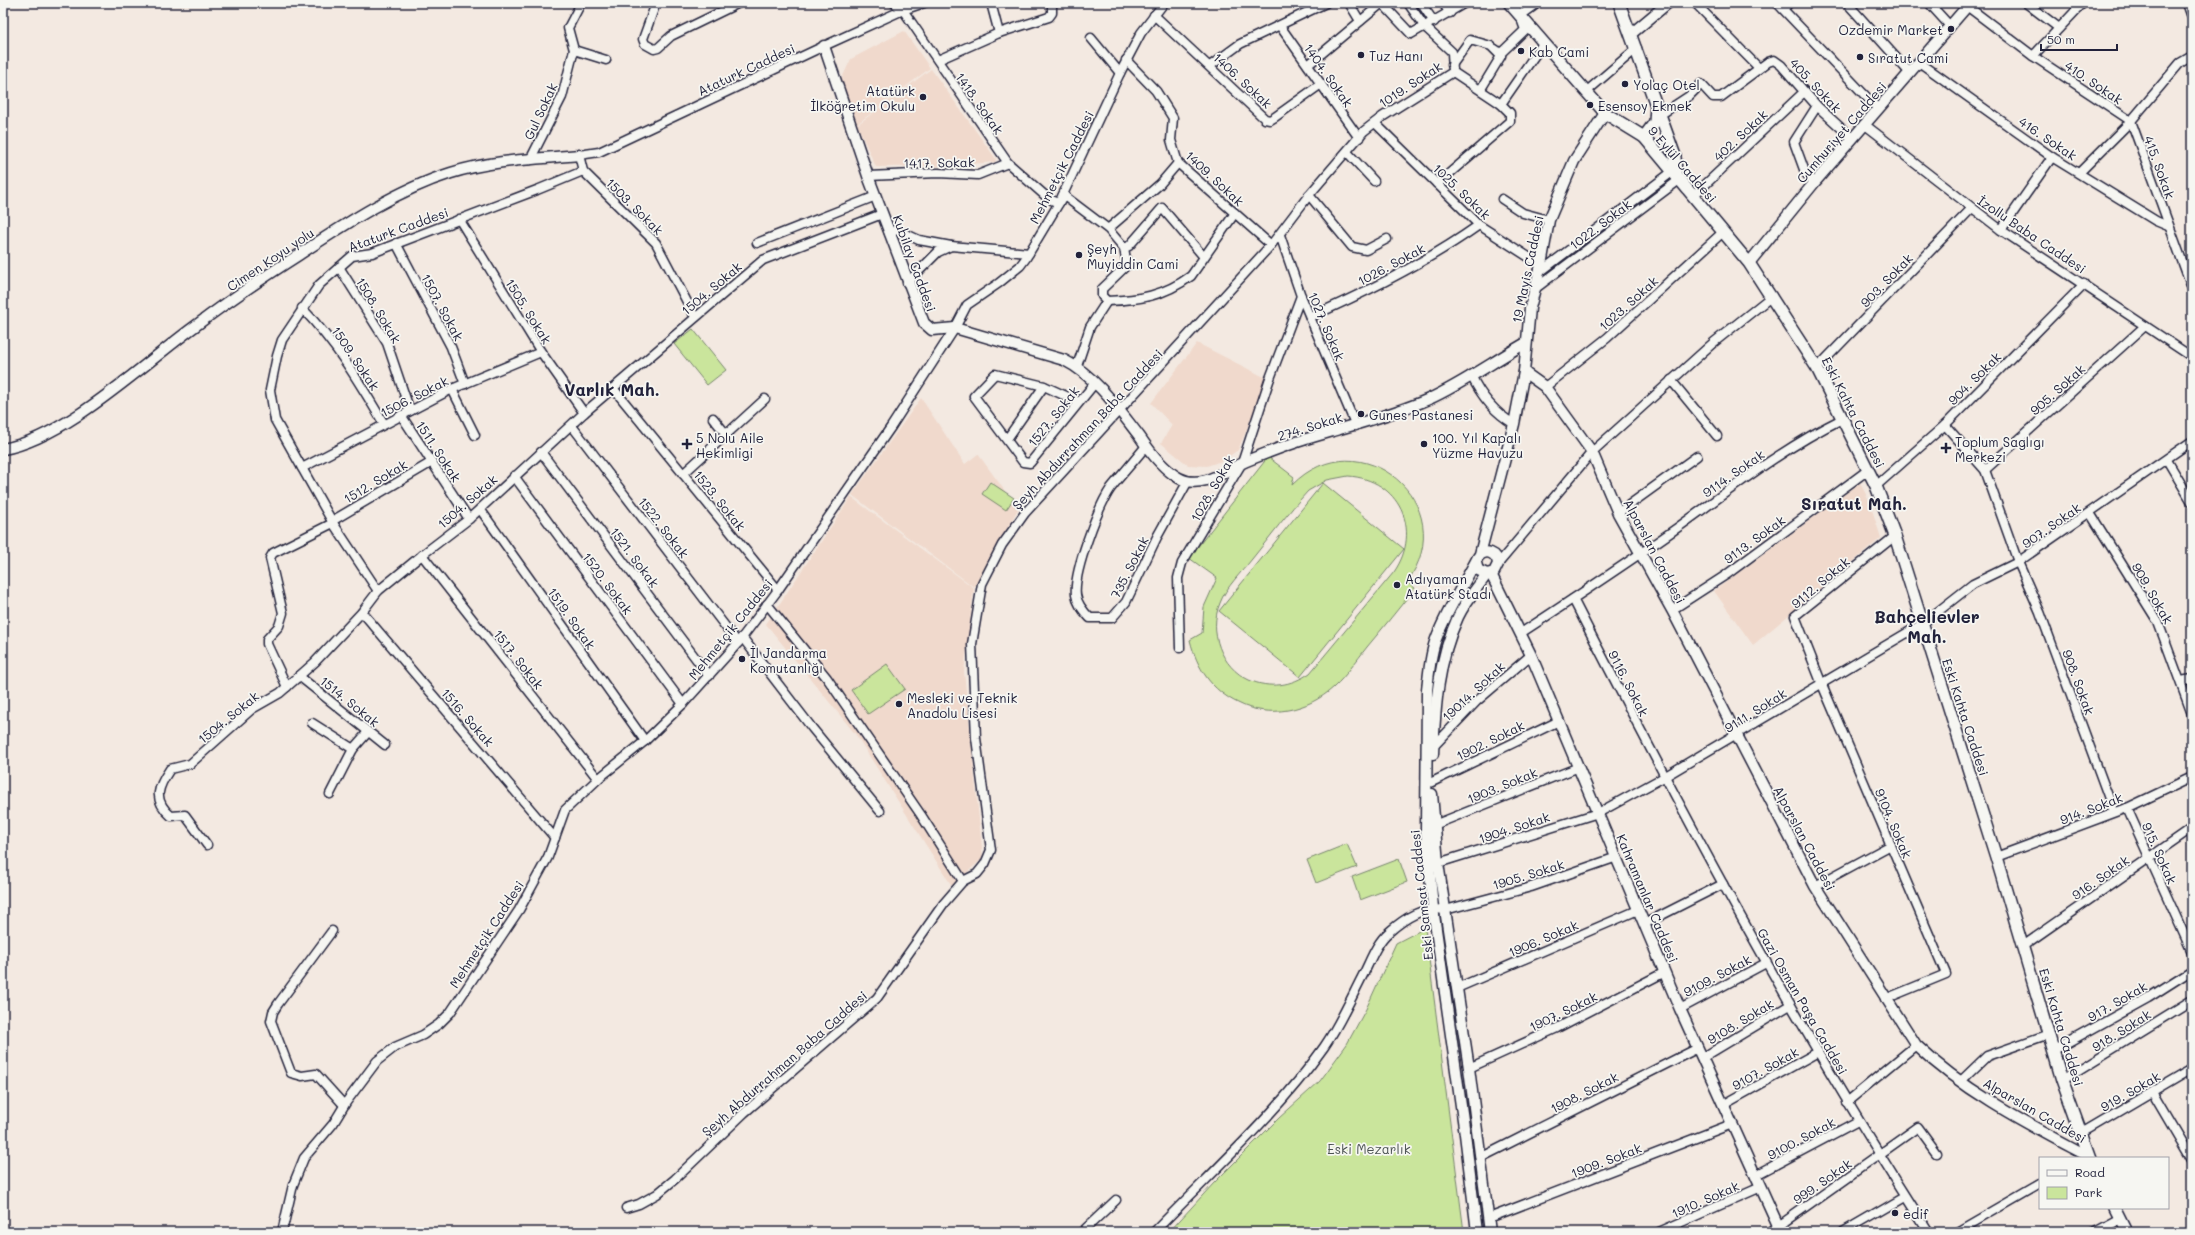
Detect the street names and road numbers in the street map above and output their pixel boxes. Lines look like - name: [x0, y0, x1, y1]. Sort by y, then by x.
- street label: Ataturk Caddesi: [695, 39, 797, 99]
- street label: 1404. Sokak: [1301, 40, 1357, 110]
- street label: 1406. Sokak: [1210, 48, 1276, 112]
- street label: 405. Sokak: [1787, 54, 1846, 116]
- street label: 410. Sokak: [2062, 56, 2126, 108]
- street label: 1019. Sokak: [1375, 57, 1445, 111]
- street label: 1418. Sokak: [952, 69, 1008, 137]
- street label: Cumhuriyet Caddesi: [1792, 78, 1890, 186]
- street label: Gul Sokak: [519, 80, 561, 142]
- street label: 402. Sokak: [1709, 106, 1771, 164]
- street label: Mehmetçik Caddesi: [1025, 108, 1097, 226]
- street label: 416. Sokak: [2016, 112, 2080, 164]
- street label: 9 Eylül Caddesi: [1645, 122, 1721, 206]
- street label: 415. Sokak: [2141, 133, 2179, 201]
- street label: 1409. Sokak: [1182, 147, 1248, 210]
- street label: 1417. Sokak: [903, 153, 975, 171]
- street label: 1025. Sokak: [1430, 159, 1494, 223]
- street label: 1503. Sokak: [603, 174, 667, 238]
- street label: İzollu Baba Caddesi: [1974, 191, 2090, 277]
- street label: 1022. Sokak: [1566, 195, 1634, 253]
- street label: Ataturk Caddesi: [346, 203, 450, 255]
- street label: Kubilay Caddesi: [890, 212, 940, 314]
- street label: 19 Mayis Caddesi: [1507, 214, 1547, 324]
- street label: Cimen Koyu yolu: [223, 224, 317, 294]
- street label: 1026. Sokak: [1354, 239, 1428, 289]
- street label: 903. Sokak: [1856, 249, 1916, 310]
- street label: 1504. Sokak: [677, 258, 745, 318]
- street label: 1507. Sokak: [418, 271, 468, 344]
- street label: 1023. Sokak: [1595, 272, 1661, 334]
- street label: 1508. Sokak: [353, 274, 405, 346]
- street label: 1505. Sokak: [502, 275, 556, 347]
- street label: 1027. Sokak: [1305, 289, 1349, 363]
- street label: 1509. Sokak: [328, 323, 384, 394]
- street label: Şeyh Abdurrahman Baba Caddesi: [1008, 345, 1166, 513]
- street label: 904. Sokak: [1944, 348, 2004, 408]
- street label: Eski Kahta Caddesi: [1819, 354, 1889, 470]
- street label: 905. Sokak: [2026, 360, 2088, 418]
- street label: 1506. Sokak: [377, 372, 451, 420]
- street label: 1527. Sokak: [1023, 382, 1083, 450]
- street label: 274. Sokak: [1275, 408, 1345, 444]
- street label: 1511. Sokak: [413, 417, 465, 485]
- street label: 9114. Sokak: [1699, 445, 1767, 501]
- street label: 1028. Sokak: [1186, 452, 1238, 524]
- street label: 1512. Sokak: [340, 455, 410, 507]
- street label: 1523. Sokak: [690, 466, 750, 534]
- street label: 1504. Sokak: [434, 470, 501, 532]
- street label: 1522. Sokak: [635, 493, 693, 561]
- street label: Alparslan Caddesi: [1620, 496, 1690, 606]
- street label: 907. Sokak: [2018, 499, 2084, 551]
- street label: 9113. Sokak: [1720, 511, 1788, 567]
- street label: 1521. Sokak: [607, 523, 663, 591]
- street label: 735. Sokak: [1106, 533, 1152, 601]
- street label: 1520. Sokak: [579, 548, 637, 618]
- street label: 9112. Sokak: [1787, 552, 1853, 611]
- street label: 909. Sokak: [2129, 559, 2177, 627]
- street label: Mehmetçik Caddesi: [684, 575, 776, 683]
- street label: 1519. Sokak: [544, 584, 600, 652]
- street label: 1517. Sokak: [490, 626, 548, 692]
- street label: 9116. Sokak: [1605, 647, 1653, 719]
- street label: 908. Sokak: [2059, 647, 2099, 717]
- street label: Eski Kahta Caddesi: [1939, 656, 1993, 778]
- street label: 19014. Sokak: [1438, 657, 1508, 724]
- street label: 1514. Sokak: [317, 672, 383, 730]
- street label: 1516. Sokak: [438, 684, 498, 750]
- street label: 9111. Sokak: [1721, 684, 1789, 736]
- street label: 1504. Sokak: [194, 687, 262, 747]
- street label: 1902. Sokak: [1453, 716, 1527, 764]
- street label: 1903. Sokak: [1464, 763, 1540, 807]
- street label: Alparslan Caddesi: [1770, 783, 1840, 893]
- street label: 9104. Sokak: [1872, 786, 1916, 861]
- street label: 914. Sokak: [2057, 788, 2125, 828]
- street label: 1904. Sokak: [1476, 807, 1552, 847]
- street label: 915. Sokak: [2139, 819, 2181, 887]
- street label: Eski Samsat Caddesi: [1406, 829, 1436, 961]
- street label: Kahramanlar Caddesi: [1613, 831, 1683, 965]
- street label: 916. Sokak: [2068, 851, 2132, 903]
- street label: 1905. Sokak: [1490, 855, 1566, 893]
- street label: Mehmetçik Caddesi: [445, 877, 527, 991]
- street label: 1906. Sokak: [1505, 916, 1581, 960]
- street label: Gazi Osman Paşa Caddesi: [1754, 925, 1852, 1077]
- street label: 9109. Sokak: [1680, 950, 1754, 1000]
- street label: Eski Kahta Caddesi: [2036, 966, 2088, 1088]
- street label: 917. Sokak: [2084, 977, 2150, 1025]
- street label: Şeyh Abdurrahman Baba Caddesi: [698, 987, 870, 1139]
- street label: 1907. Sokak: [1526, 987, 1600, 1035]
- street label: 9108. Sokak: [1704, 995, 1776, 1047]
- street label: 918. Sokak: [2088, 1005, 2154, 1055]
- street label: 9107. Sokak: [1729, 1043, 1801, 1093]
- street label: 919. Sokak: [2097, 1067, 2163, 1115]
- street label: 1908. Sokak: [1547, 1068, 1621, 1116]
- street label: Alparslan Caddesi: [1980, 1074, 2090, 1146]
- street label: 9100. Sokak: [1764, 1113, 1838, 1163]
- street label: 1909. Sokak: [1568, 1139, 1644, 1181]
- street label: 999. Sokak: [1789, 1154, 1855, 1207]
- street label: 1910. Sokak: [1669, 1177, 1742, 1221]

